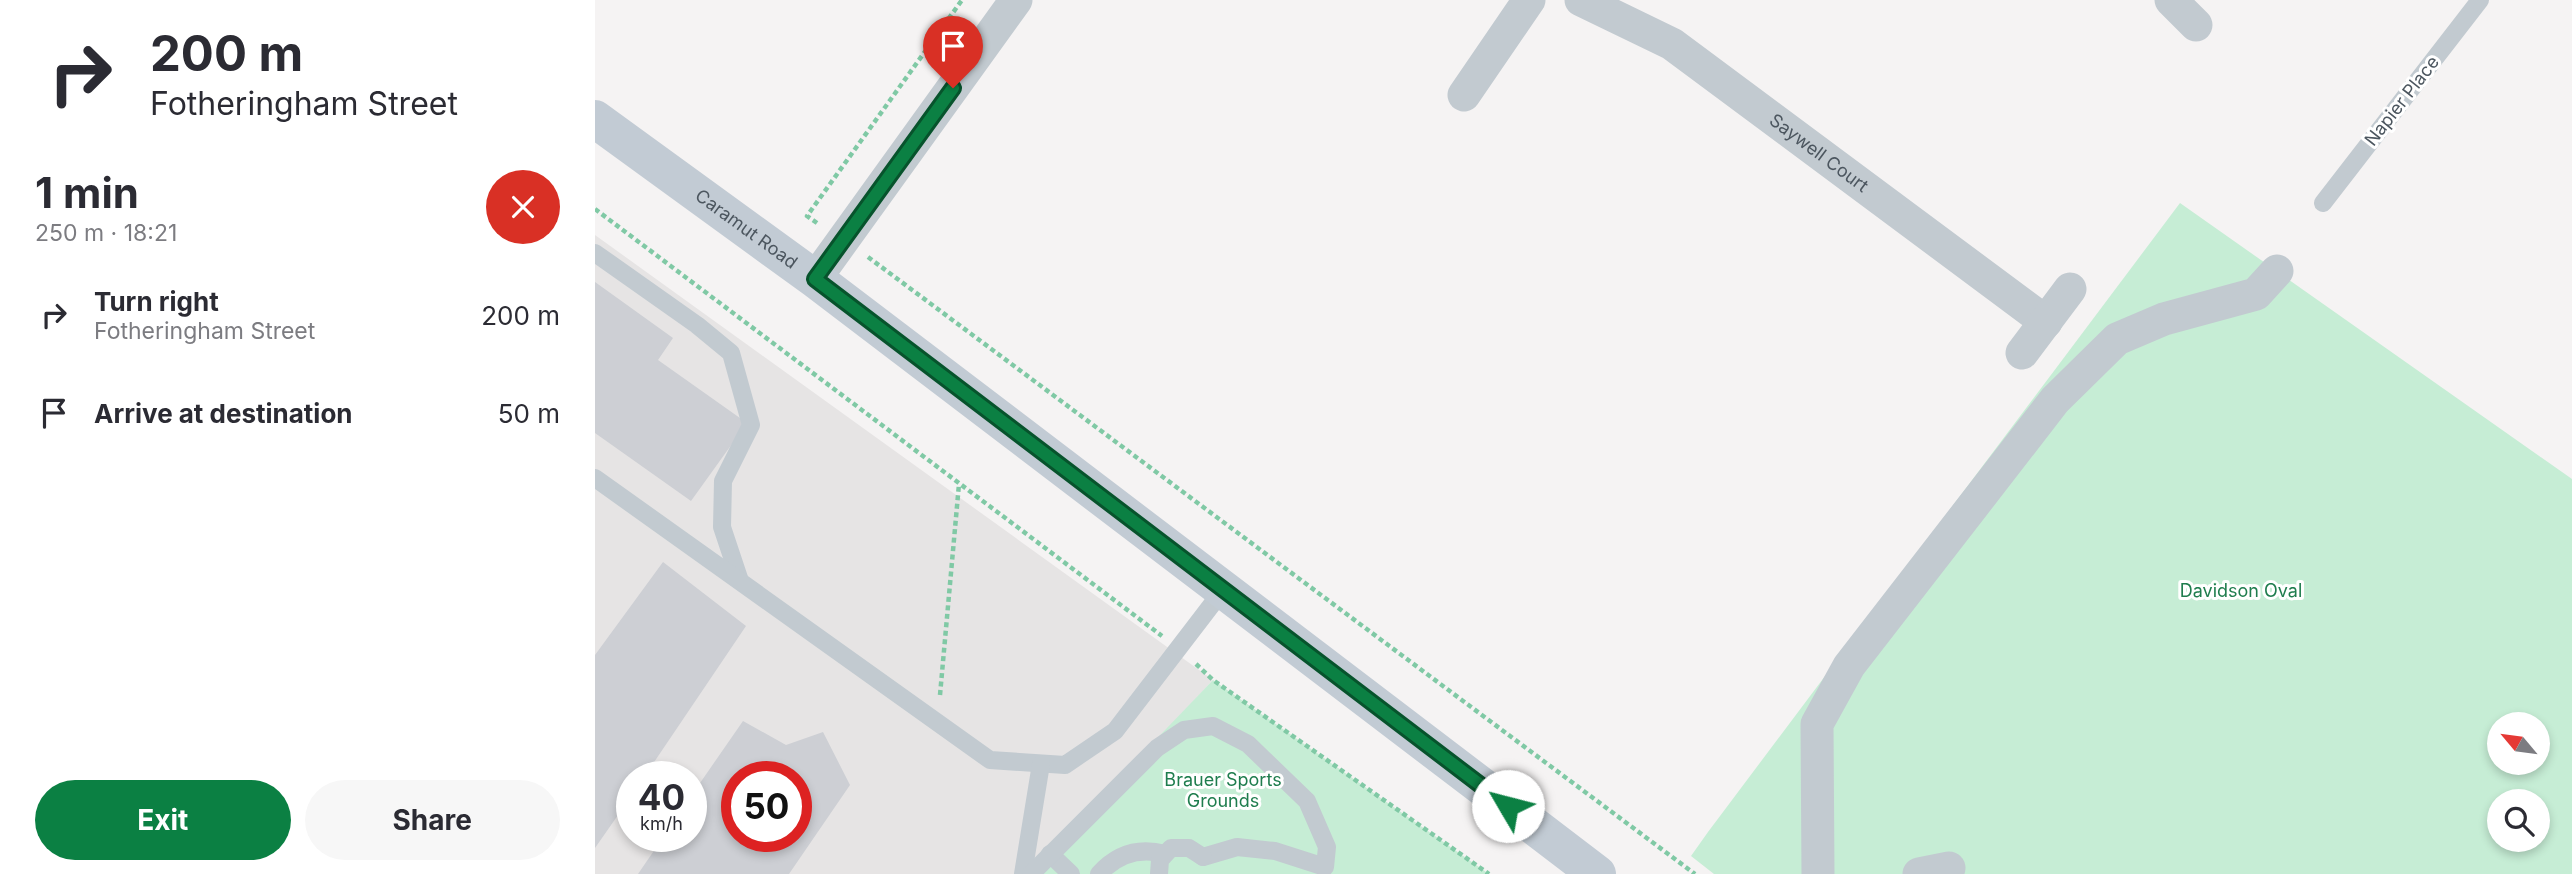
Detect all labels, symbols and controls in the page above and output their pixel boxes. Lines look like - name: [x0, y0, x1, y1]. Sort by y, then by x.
- pin: [923, 16, 983, 88]
- text: 200 m: [150, 24, 303, 83]
- icon: arrive: [934, 27, 972, 65]
- icon: right: [35, 28, 126, 119]
- street label: Napier Place: [2360, 52, 2443, 150]
- text: Fotheringham Street: [150, 84, 458, 123]
- street label: Saywell Court: [1766, 109, 1873, 196]
- text: 1 min: [35, 167, 139, 218]
- button: close: [486, 170, 560, 244]
- street label: Caramut Road: [691, 185, 802, 273]
- text: 250 m · 18:21: [35, 219, 177, 247]
- text: Turn right: [94, 286, 219, 317]
- icon: right: [35, 296, 73, 334]
- text: 200 m: [481, 300, 560, 331]
- text: Fotheringham Street: [94, 317, 315, 345]
- icon: arrive: [35, 394, 73, 432]
- text: Arrive at destination: [94, 398, 353, 429]
- text: 50 m: [498, 398, 560, 429]
- park label: Davidson Oval: [2180, 580, 2302, 601]
- north arrow: [2487, 712, 2550, 775]
- map controls: [2487, 712, 2550, 852]
- speed limit sign: 50: [721, 761, 812, 852]
- park label: Brauer Sports Grounds: [1164, 769, 1282, 811]
- position arrow: [1471, 769, 1545, 843]
- text: 40: [638, 776, 685, 818]
- button: Exit: [35, 780, 291, 860]
- button: Share: [305, 780, 560, 860]
- button: search: [2487, 789, 2550, 852]
- text: km/h: [640, 813, 683, 834]

